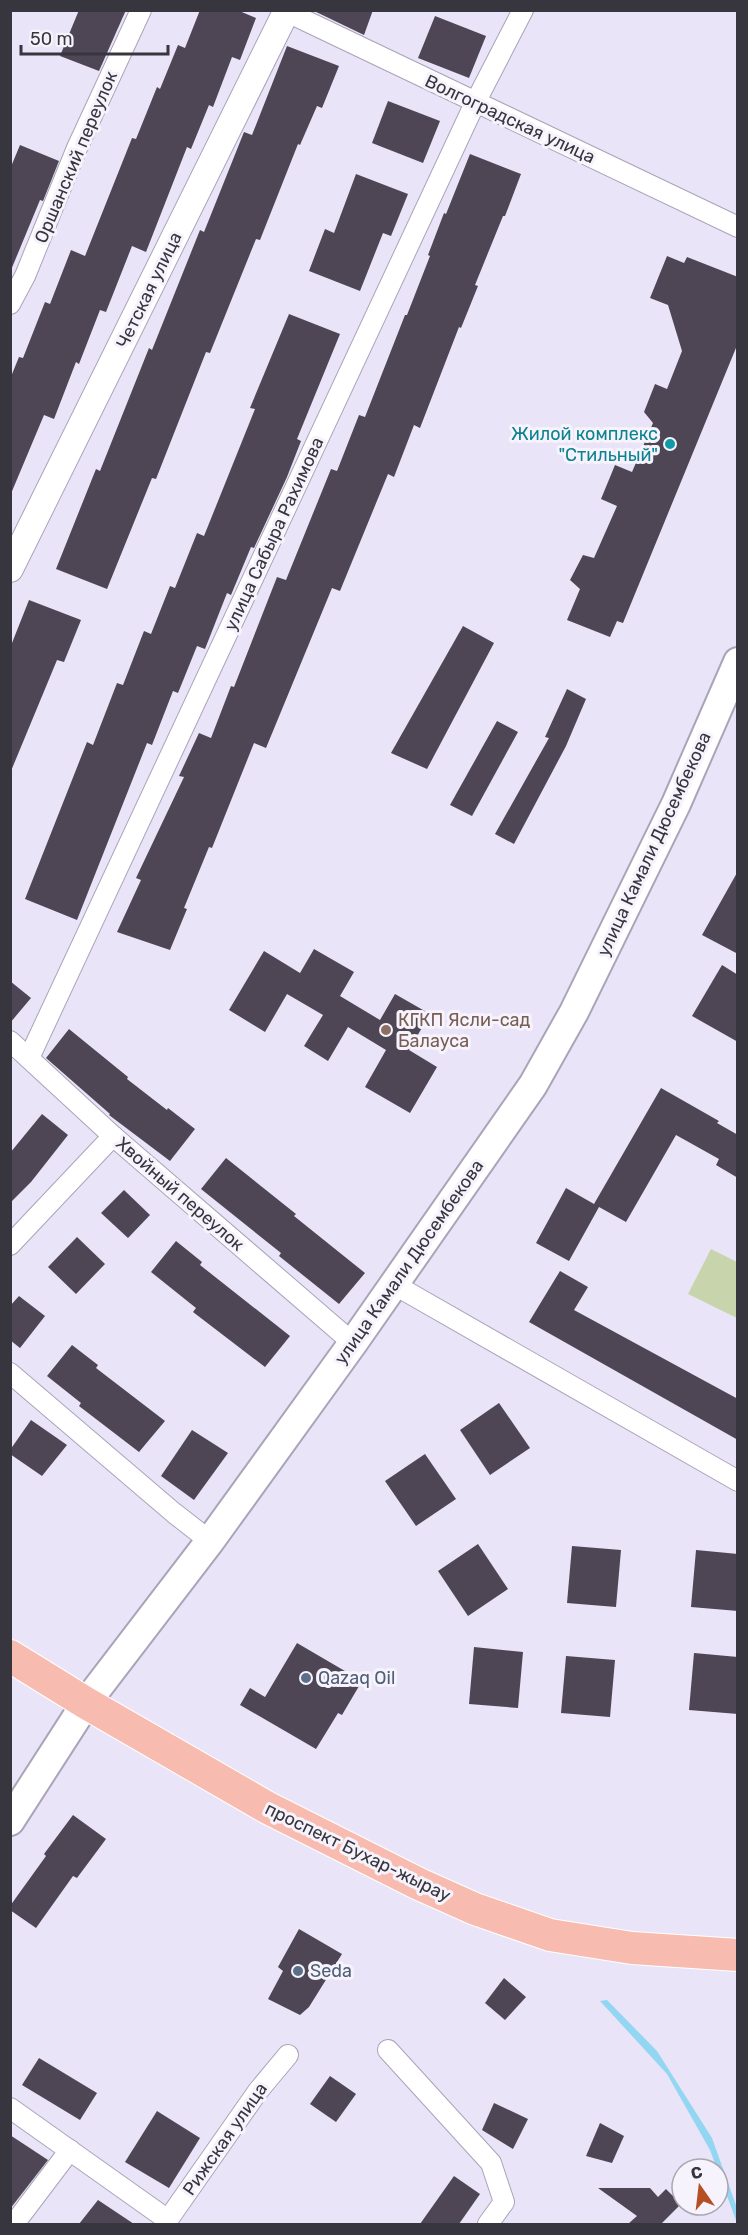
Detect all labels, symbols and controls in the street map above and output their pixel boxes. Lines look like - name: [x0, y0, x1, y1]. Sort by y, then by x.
- scale bar: [21, 18, 168, 56]
- text: 50 m: [30, 28, 73, 50]
- street label: Оршанский переулок: [30, 67, 122, 246]
- street label: Волгоградская улица: [421, 70, 599, 168]
- street label: Четская улица: [111, 228, 187, 352]
- place label: Жилой комплекс "Стильный": [511, 423, 658, 466]
- street label: улица Сабыра Рахимова: [219, 434, 329, 634]
- marker: Жилой комплекс "Стильный": [663, 437, 677, 451]
- street label: улица Камали Дюсембекова: [592, 728, 716, 960]
- place label: КГКП Ясли-сад Балауса: [398, 1009, 531, 1052]
- marker: КГКП Ясли-сад Балауса: [379, 1023, 393, 1037]
- street label: Хвойный переулок: [111, 1132, 249, 1256]
- street label: улица Камали Дюсембекова: [330, 1155, 488, 1369]
- place label: Qazaq Oil: [318, 1667, 395, 1689]
- marker: Qazaq Oil: [299, 1671, 313, 1685]
- street label: проспект Бухар-жырау: [262, 1797, 455, 1907]
- place label: Seda: [310, 1960, 352, 1982]
- marker: Seda: [291, 1964, 305, 1978]
- street label: Рижская улица: [178, 2078, 272, 2200]
- north arrow: [670, 2157, 730, 2217]
- text: С: [689, 2162, 704, 2184]

